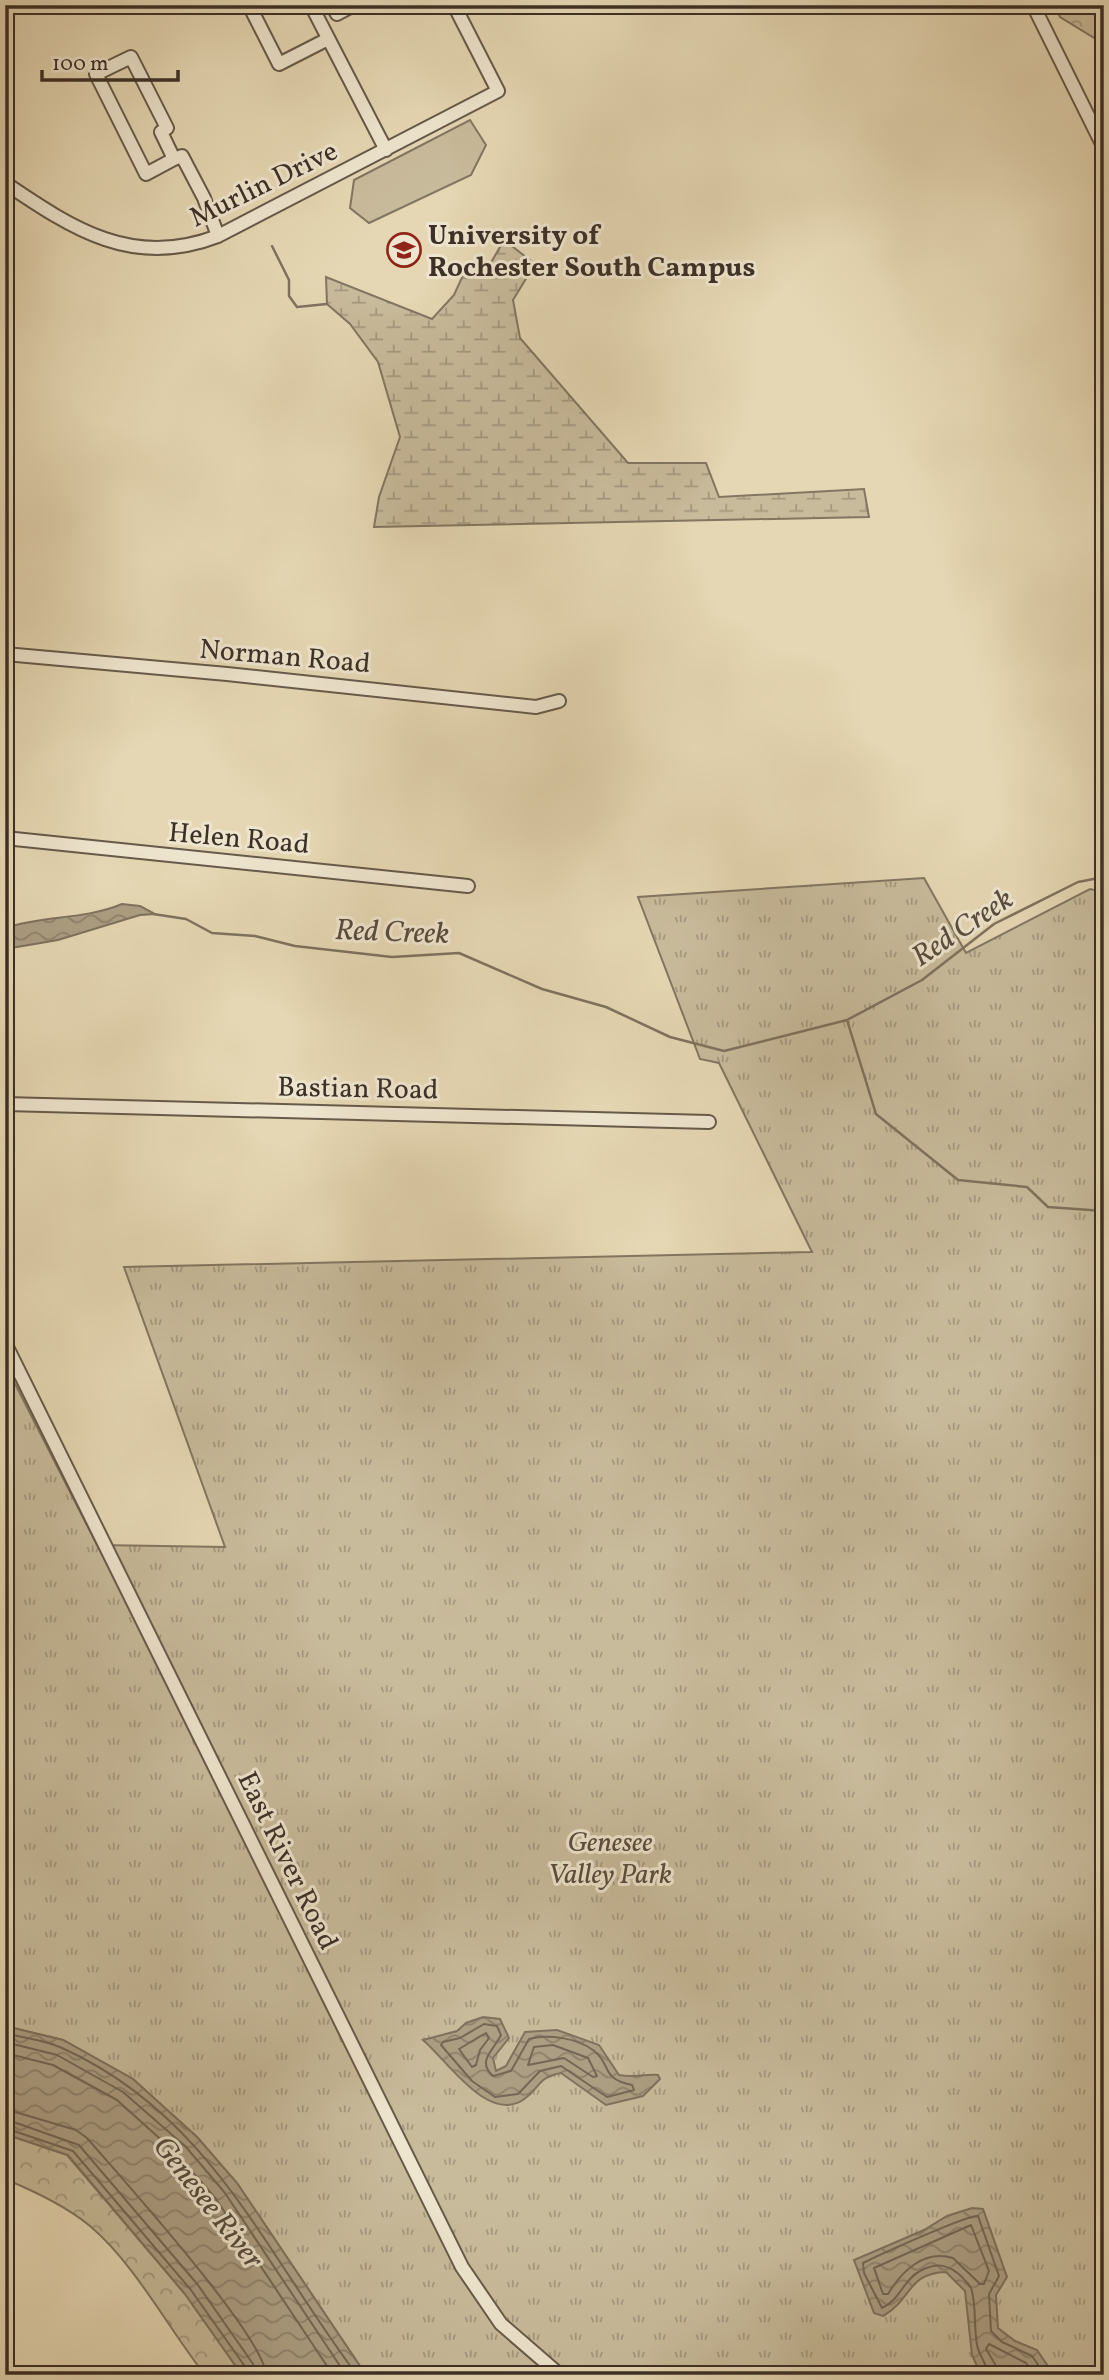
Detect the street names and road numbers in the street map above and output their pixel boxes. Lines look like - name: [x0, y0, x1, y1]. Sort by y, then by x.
- street label: Murlin Drive: [183, 133, 345, 238]
- street label: Norman Road: [198, 631, 372, 684]
- street label: Helen Road: [167, 814, 311, 865]
- street label: Bastian Road: [277, 1069, 439, 1110]
- street label: East River Road: [227, 1765, 347, 1957]

